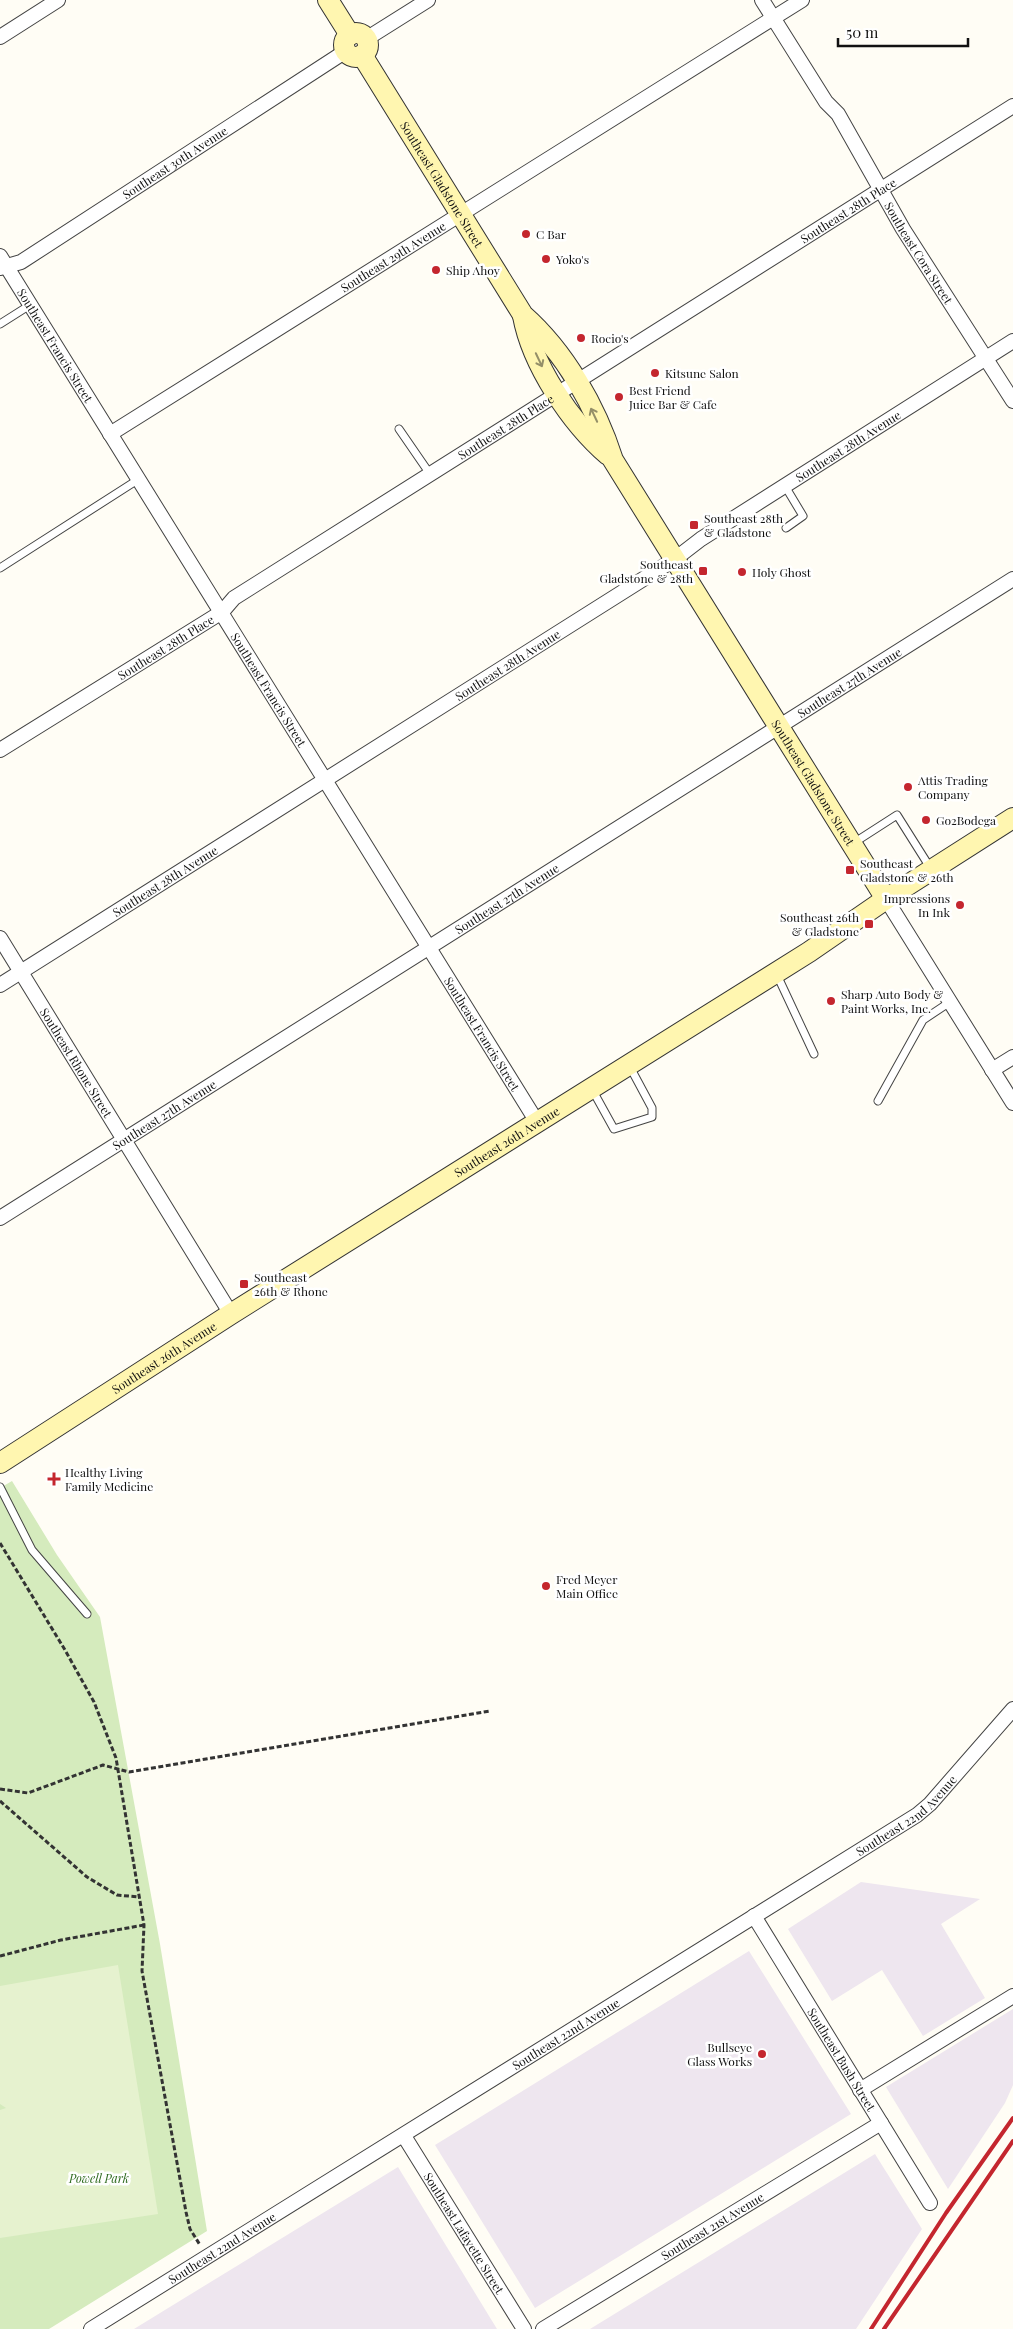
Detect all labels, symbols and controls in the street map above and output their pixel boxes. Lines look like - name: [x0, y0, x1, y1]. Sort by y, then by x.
- scale bar: [838, 15, 968, 47]
- text: 50 m: [846, 22, 879, 42]
- street label: Southeast Gladstone Street: [397, 118, 487, 251]
- street label: Southeast 30th Avenue: [119, 122, 230, 202]
- street label: Southeast 28th Place: [797, 174, 899, 246]
- street label: Southeast Cora Street: [881, 199, 957, 307]
- street label: Southeast 29th Avenue: [337, 218, 449, 296]
- place label: C Bar: [536, 226, 567, 242]
- marker: C Bar: [520, 228, 532, 240]
- place label: Yoko's: [555, 251, 589, 267]
- marker: Yoko's: [540, 253, 552, 265]
- place label: Ship Ahoy: [446, 262, 500, 278]
- marker: Ship Ahoy: [430, 264, 442, 276]
- street label: Southeast Francis Street: [14, 285, 97, 406]
- place label: Rocio's: [591, 330, 629, 346]
- marker: Rocio's: [575, 332, 587, 344]
- one-way arrow: [535, 352, 544, 367]
- place label: Kitsune Salon: [665, 365, 739, 381]
- marker: Kitsune Salon: [649, 367, 661, 379]
- place label: Best Friend Juice Bar & Cafe: [628, 382, 717, 412]
- street label: Southeast 28th Place: [455, 390, 556, 463]
- marker: Best Friend Juice Bar & Cafe: [613, 391, 625, 403]
- street label: Southeast 28th Avenue: [792, 406, 903, 485]
- one-way arrow: [589, 408, 599, 423]
- place label: Southeast 28th & Gladstone: [704, 510, 783, 540]
- marker: Southeast 28th & Gladstone: [688, 519, 700, 531]
- place label: Southeast Gladstone & 28th: [600, 556, 694, 586]
- place label: Holy Ghost: [752, 564, 812, 580]
- marker: Southeast Gladstone & 28th: [697, 565, 709, 577]
- marker: Holy Ghost: [736, 566, 748, 578]
- street label: Southeast 28th Place: [114, 611, 217, 683]
- street label: Southeast 28th Avenue: [452, 626, 563, 704]
- street label: Southeast Francis Street: [227, 629, 311, 750]
- street label: Southeast 27th Avenue: [794, 644, 904, 721]
- street label: Southeast Gladstone Street: [768, 716, 859, 849]
- place label: Attis Trading Company: [917, 772, 988, 802]
- marker: Attis Trading Company: [902, 781, 914, 793]
- place label: Go2Bodega: [936, 812, 996, 828]
- marker: Go2Bodega: [920, 814, 932, 826]
- street label: Southeast 28th Avenue: [109, 842, 221, 920]
- place label: Southeast Gladstone & 26th: [860, 855, 953, 885]
- street label: Southeast 27th Avenue: [452, 860, 562, 937]
- marker: Southeast Gladstone & 26th: [844, 864, 856, 876]
- place label: Impressions In Ink: [884, 890, 950, 920]
- marker: Impressions In Ink: [954, 899, 966, 911]
- place label: Southeast 26th & Gladstone: [780, 909, 859, 939]
- marker: Southeast 26th & Gladstone: [863, 918, 875, 930]
- street label: Southeast Francis Street: [441, 974, 524, 1094]
- place label: Sharp Auto Body & Paint Works, Inc.: [841, 986, 943, 1016]
- marker: Sharp Auto Body & Paint Works, Inc.: [825, 995, 837, 1007]
- street label: Southeast Rhone Street: [37, 1005, 117, 1121]
- street label: Southeast 27th Avenue: [109, 1076, 219, 1153]
- street label: Southeast 26th Avenue: [451, 1102, 562, 1180]
- place label: Southeast 26th & Rhone: [254, 1269, 328, 1299]
- marker: Southeast 26th & Rhone: [238, 1278, 250, 1290]
- street label: Southeast 26th Avenue: [109, 1318, 219, 1397]
- place label: Healthy Living Family Medicine: [65, 1464, 153, 1494]
- marker: Healthy Living Family Medicine: [47, 1472, 61, 1486]
- place label: Fred Meyer Main Office: [556, 1571, 618, 1601]
- marker: Fred Meyer Main Office: [540, 1580, 552, 1592]
- street label: Southeast 22nd Avenue: [853, 1772, 960, 1859]
- street label: Southeast 22nd Avenue: [509, 1994, 622, 2073]
- street label: Southeast Bush Street: [804, 2005, 880, 2114]
- place label: Bullseye Glass Works: [687, 2039, 752, 2069]
- marker: Bullseye Glass Works: [756, 2048, 768, 2060]
- street label: Southeast Lafayette Street: [420, 2169, 508, 2297]
- park label: Powell Park: [68, 2170, 129, 2186]
- street label: Southeast 21st Avenue: [658, 2188, 766, 2263]
- street label: Southeast 22nd Avenue: [165, 2208, 279, 2287]

